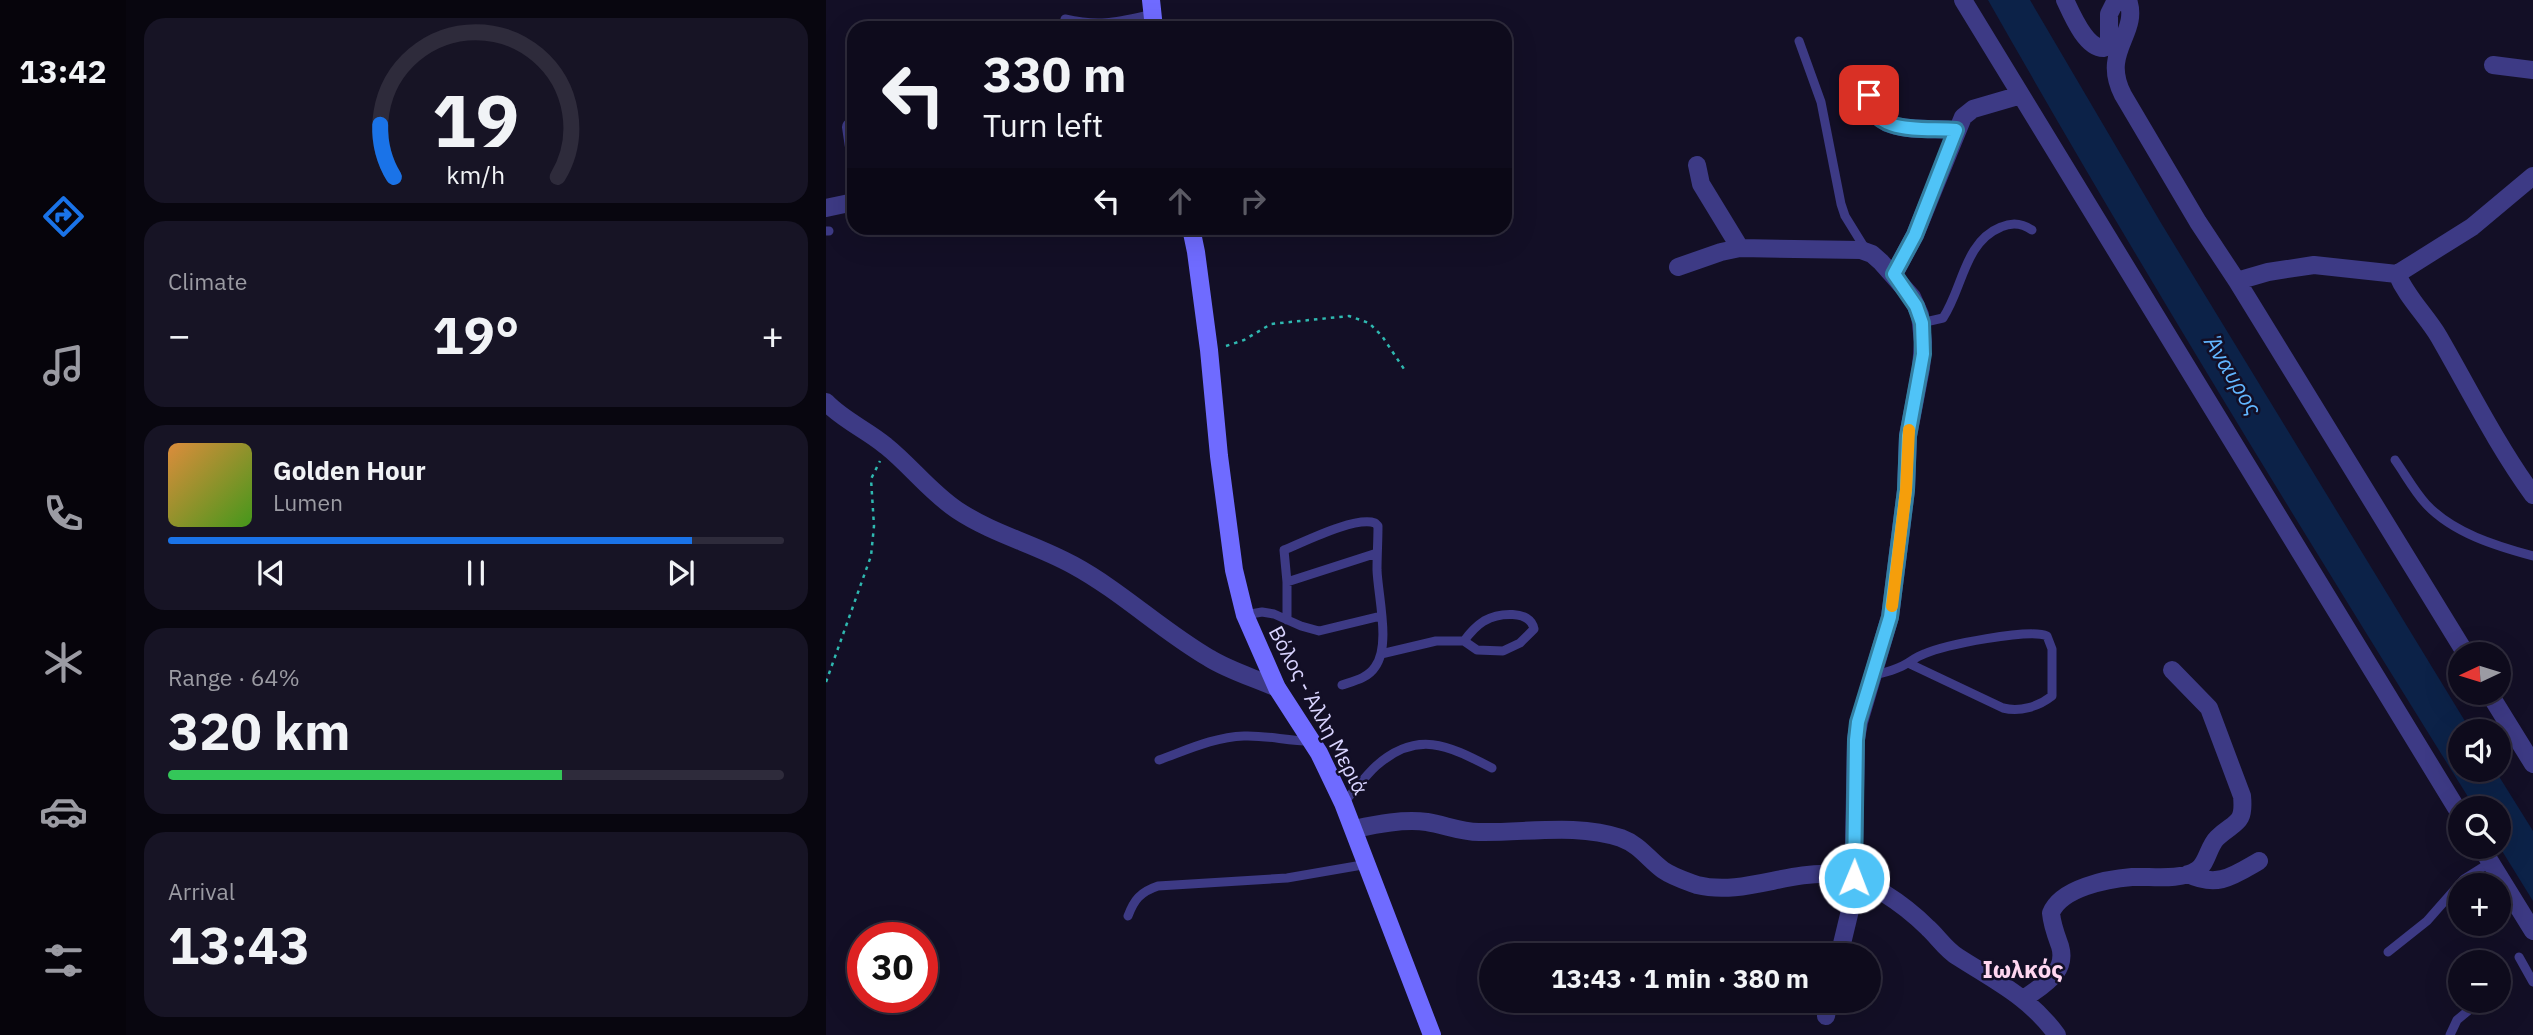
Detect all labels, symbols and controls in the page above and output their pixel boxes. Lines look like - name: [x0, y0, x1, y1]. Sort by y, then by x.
- text: 330 m: [983, 42, 1127, 105]
- icon: left: [868, 49, 959, 140]
- text: 13:42: [19, 50, 107, 92]
- pin: [1839, 65, 1899, 125]
- text: 19: [432, 72, 520, 167]
- icon: arrive: [1850, 76, 1888, 114]
- text: Turn left: [983, 104, 1103, 146]
- text: km/h: [447, 158, 505, 191]
- icon: left: [1088, 182, 1126, 220]
- icon: ahead: [1161, 182, 1199, 220]
- icon: right: [1234, 182, 1272, 220]
- icon: directions: [39, 192, 88, 241]
- text: Climate: [168, 266, 247, 296]
- text: 19°: [433, 301, 519, 368]
- text: −: [168, 310, 191, 359]
- text: +: [761, 310, 784, 359]
- water label: Άναυρος: [2198, 329, 2270, 421]
- icon: music: [39, 341, 88, 390]
- text: Golden Hour: [273, 453, 426, 487]
- text: Lumen: [273, 487, 343, 517]
- icon: phone: [39, 489, 88, 538]
- icon: previous: [252, 554, 290, 592]
- icon: pause: [457, 554, 495, 592]
- icon: next: [662, 554, 700, 592]
- street label: Βόλος - Άλλη Μεριά: [1263, 621, 1375, 799]
- icon: climate: [39, 638, 88, 687]
- north arrow: [2448, 642, 2511, 705]
- map controls: [2448, 642, 2511, 1013]
- text: Range · 64%: [168, 662, 300, 692]
- text: 320 km: [168, 697, 350, 764]
- button: sound: [2448, 719, 2511, 782]
- icon: car: [39, 787, 88, 836]
- button: search: [2448, 796, 2511, 859]
- position arrow: [1817, 841, 1891, 915]
- button: +: [2448, 873, 2511, 936]
- text: Arrival: [168, 876, 235, 906]
- text: 13:43: [168, 911, 310, 978]
- speed limit sign: 30: [847, 922, 938, 1013]
- icon: filters: [39, 936, 88, 985]
- button: −: [2448, 950, 2511, 1013]
- district label: Ιωλκός: [1983, 953, 2063, 985]
- text: 13:43 · 1 min · 380 m: [1551, 961, 1809, 995]

